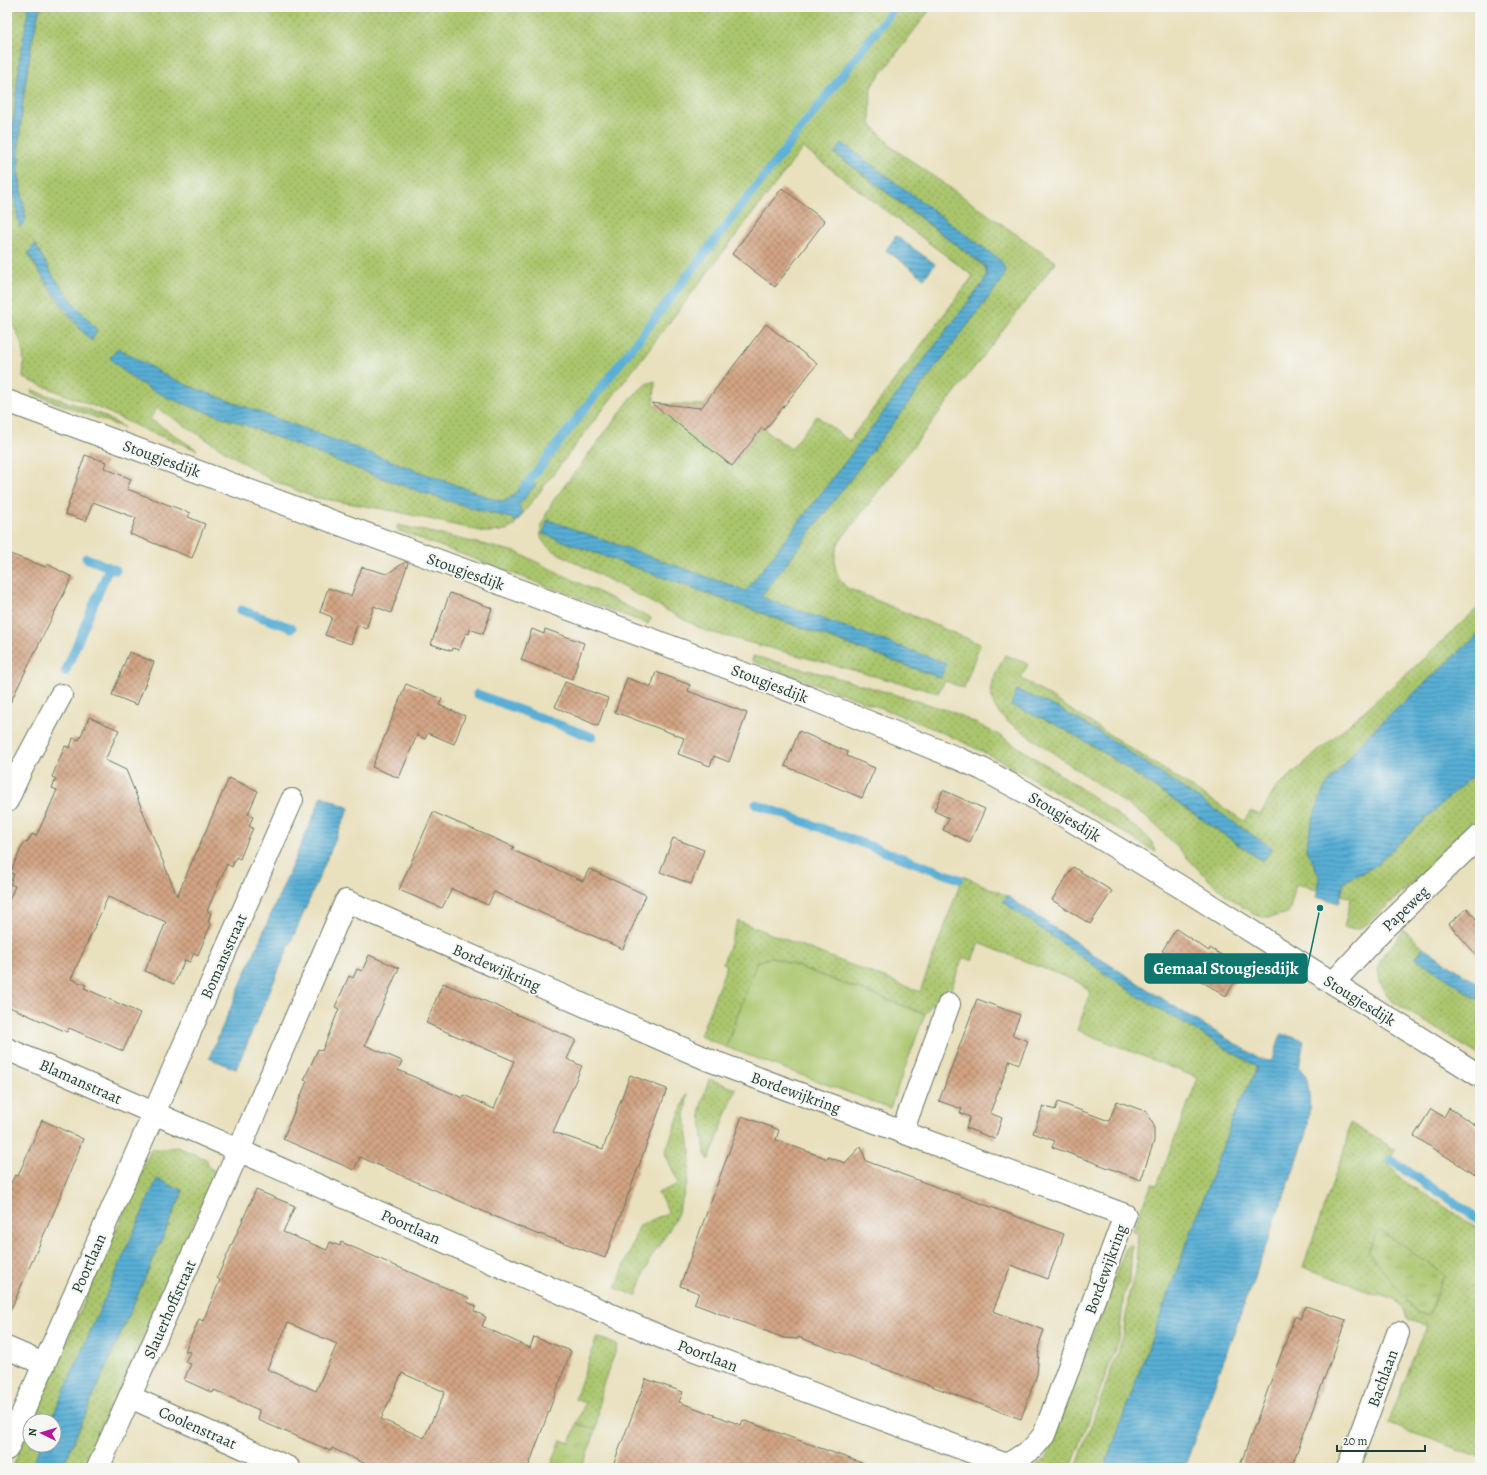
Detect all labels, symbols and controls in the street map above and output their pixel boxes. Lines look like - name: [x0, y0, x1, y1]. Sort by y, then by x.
- street label: Stougjesdijk: [120, 435, 204, 483]
- street label: Stougjesdijk: [424, 548, 508, 596]
- street label: Stougjesdijk: [728, 659, 811, 709]
- street label: Stougjesdijk: [1024, 787, 1105, 847]
- street label: Papeweg: [1377, 881, 1434, 937]
- street label: Bomansstraat: [195, 910, 253, 1003]
- street label: Bordewijkring: [449, 939, 544, 997]
- callout: Gemaal Stougjesdijk: [1145, 954, 1307, 983]
- text: Gemaal Stougjesdijk: [1153, 957, 1299, 980]
- street label: Stougjesdijk: [1319, 970, 1400, 1032]
- street label: Blamanstraat: [36, 1054, 125, 1110]
- street label: Bordewijkring: [748, 1066, 844, 1119]
- street label: Poortlaan: [377, 1204, 444, 1250]
- street label: Bordewijkring: [1079, 1221, 1132, 1317]
- street label: Poortlaan: [66, 1230, 112, 1297]
- street label: Slauerhoffstraat: [138, 1256, 202, 1362]
- street label: Poortlaan: [674, 1334, 741, 1378]
- street label: Bachlaan: [1362, 1346, 1404, 1410]
- street label: Coolenstraat: [155, 1401, 240, 1455]
- north arrow: [22, 1413, 62, 1453]
- scale bar: [1337, 1427, 1425, 1453]
- text: N: [25, 1428, 40, 1437]
- text: 20 m: [1343, 1433, 1367, 1449]

